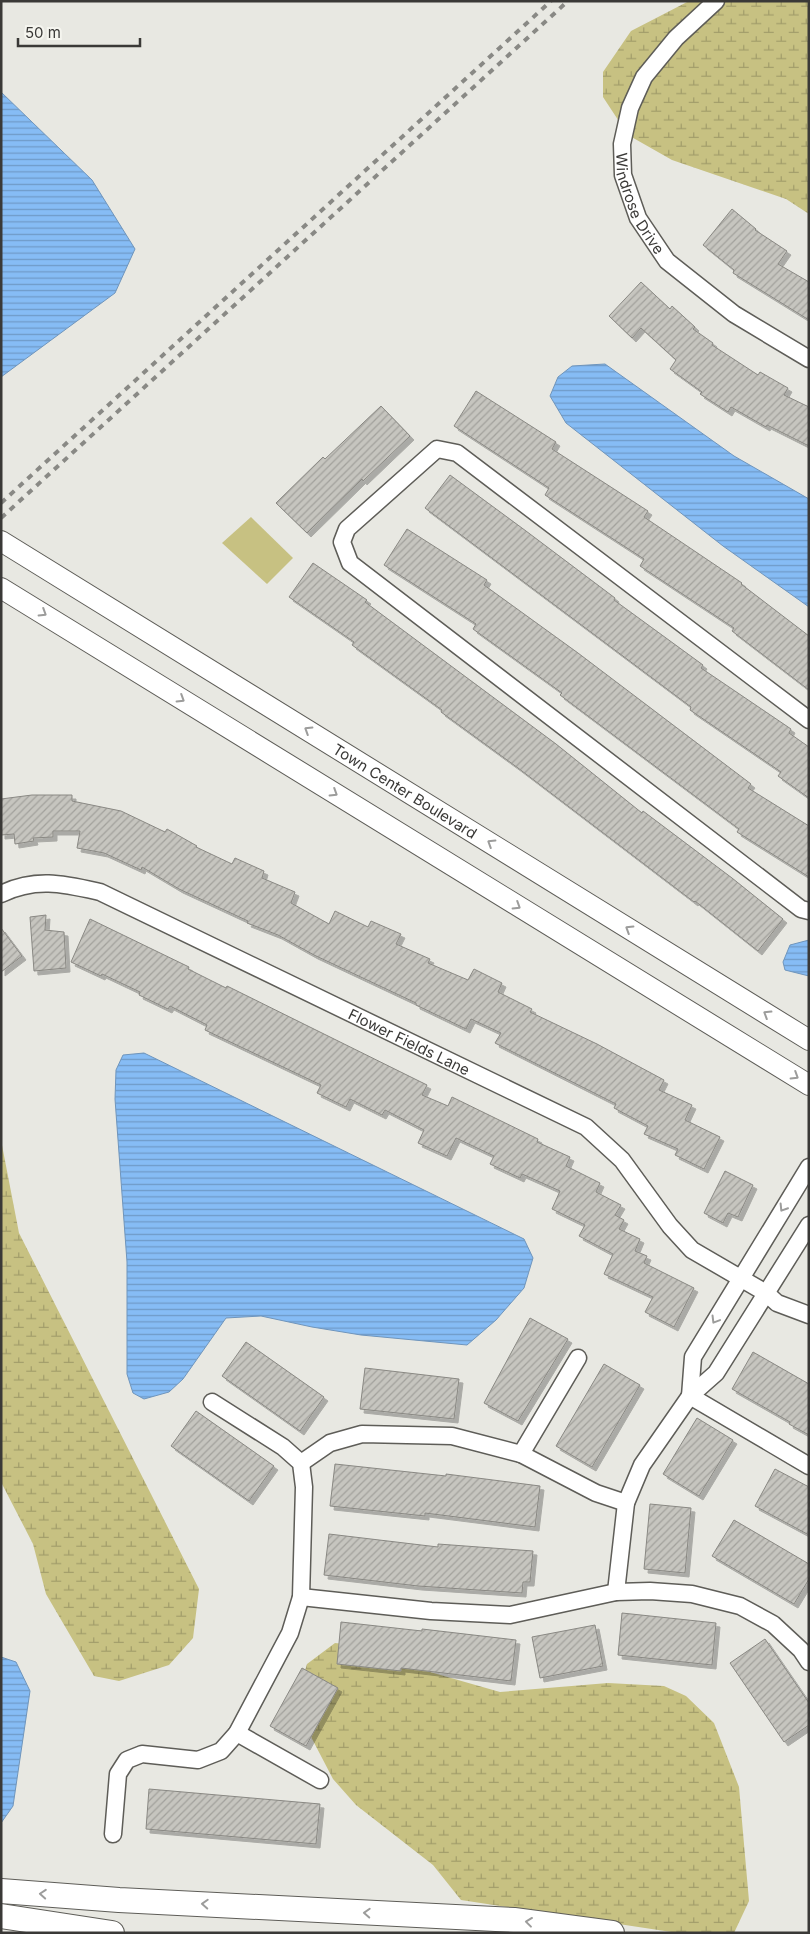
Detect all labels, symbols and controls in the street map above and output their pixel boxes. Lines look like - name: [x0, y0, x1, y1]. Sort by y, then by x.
- scale bar: [18, 15, 140, 47]
- text: 50 m: [25, 23, 61, 42]
- street label: Windrose Drive: [613, 152, 669, 257]
- one-way arrow: [37, 607, 46, 617]
- one-way arrow: [176, 692, 185, 702]
- one-way arrow: [304, 727, 313, 737]
- street label: Town Center Boulevard: [330, 739, 481, 842]
- one-way arrow: [329, 787, 338, 796]
- one-way arrow: [487, 840, 496, 850]
- one-way arrow: [512, 899, 521, 909]
- one-way arrow: [625, 925, 634, 935]
- street label: Flower Fields Lane: [346, 1004, 473, 1079]
- one-way arrow: [764, 1011, 773, 1020]
- one-way arrow: [789, 1070, 798, 1080]
- one-way arrow: [780, 1203, 790, 1212]
- one-way arrow: [712, 1315, 722, 1324]
- one-way arrow: [38, 1889, 46, 1900]
- one-way arrow: [201, 1899, 209, 1910]
- one-way arrow: [363, 1907, 371, 1918]
- one-way arrow: [525, 1917, 533, 1928]

